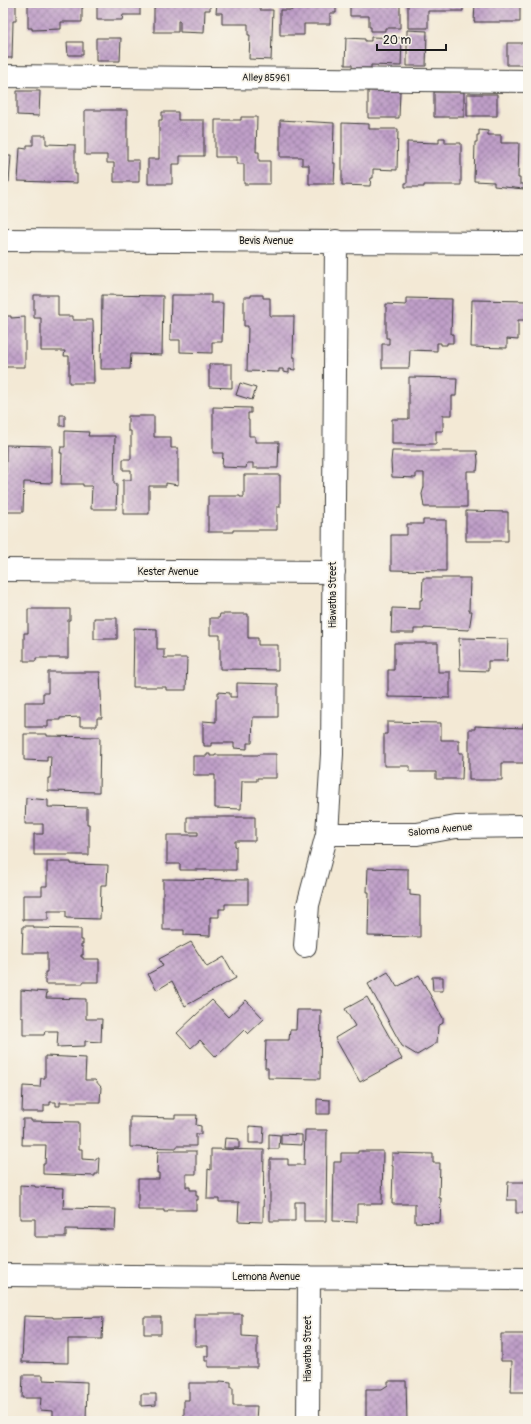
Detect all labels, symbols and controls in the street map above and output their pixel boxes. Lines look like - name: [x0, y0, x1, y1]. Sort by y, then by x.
- scale bar: [377, 26, 446, 52]
- text: 20 m: [383, 33, 412, 48]
- street label: Alley 85961: [242, 72, 290, 84]
- street label: Bevis Avenue: [239, 235, 293, 247]
- street label: Hiawatha Street: [327, 561, 339, 628]
- street label: Kester Avenue: [138, 566, 199, 578]
- street label: Saloma Avenue: [407, 821, 473, 839]
- street label: Lemona Avenue: [232, 1271, 300, 1283]
- street label: Hiawatha Street: [302, 1315, 314, 1382]

